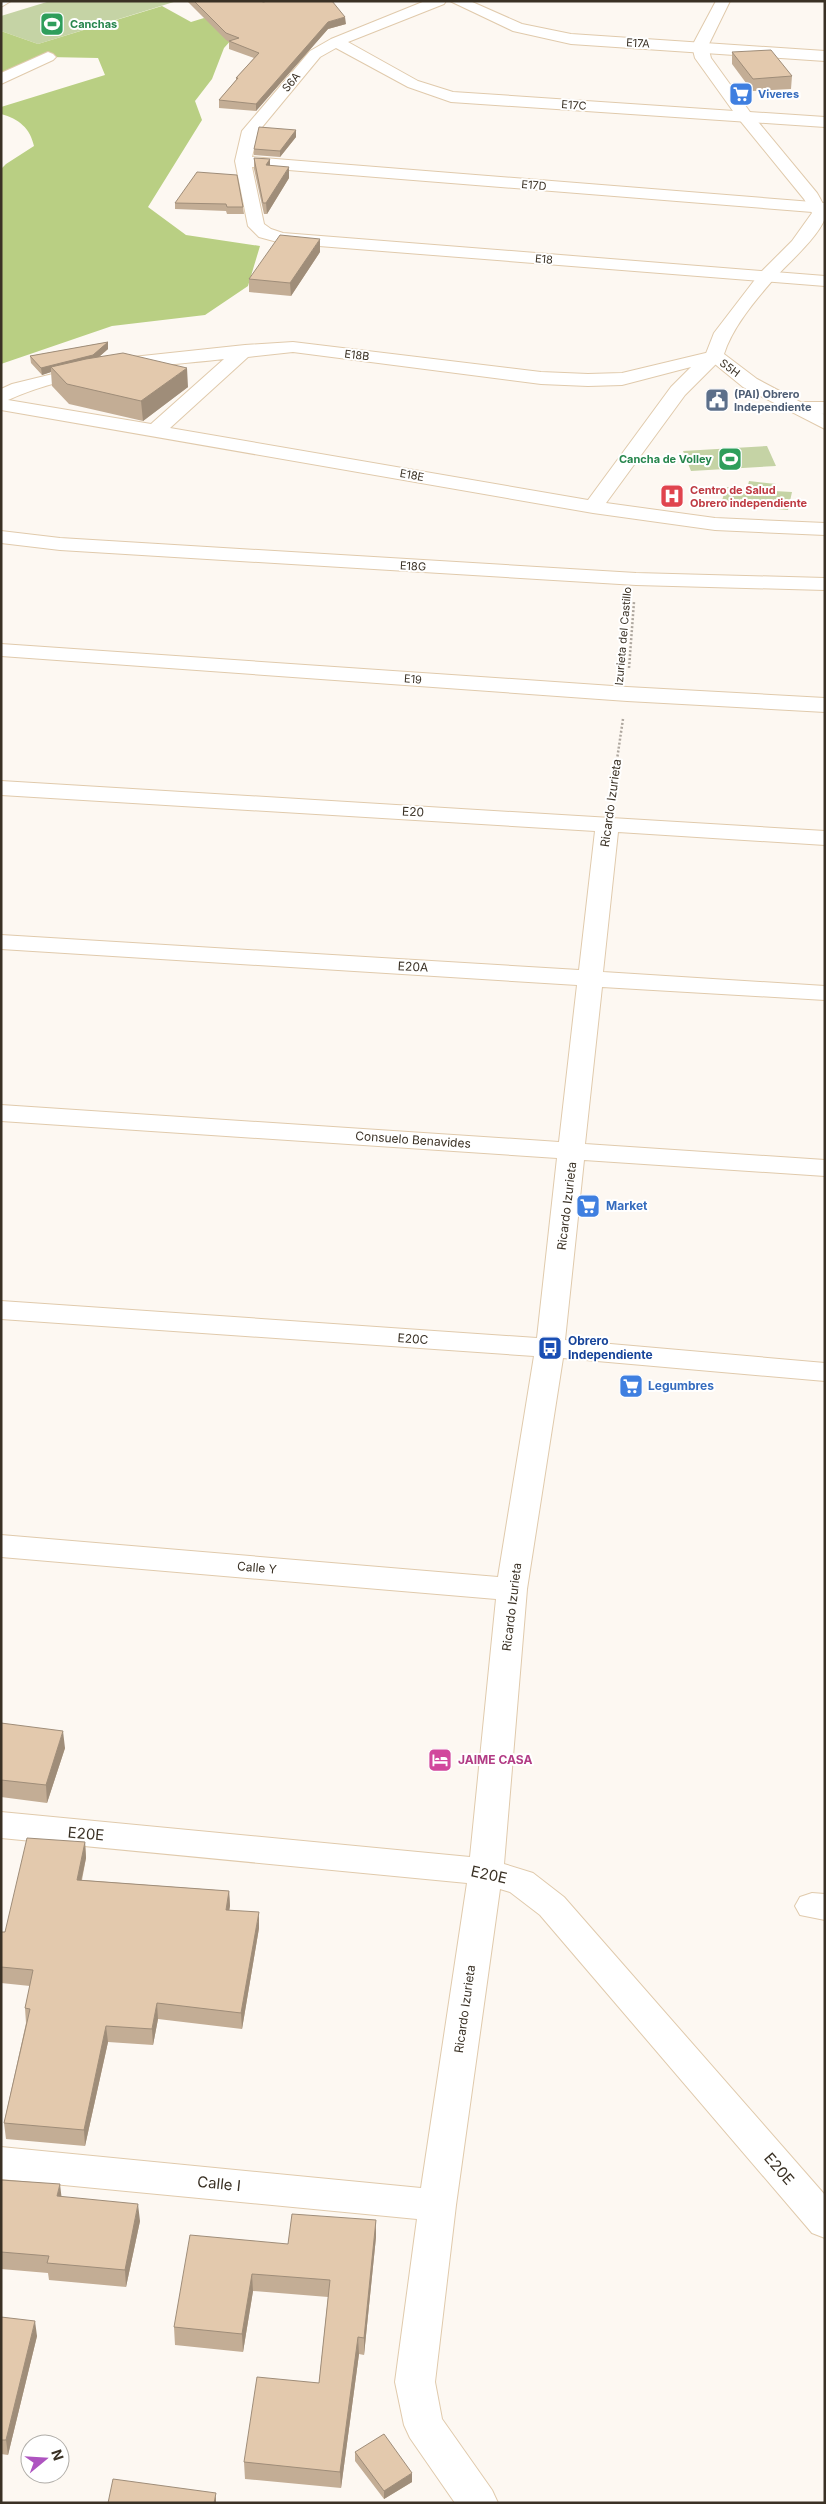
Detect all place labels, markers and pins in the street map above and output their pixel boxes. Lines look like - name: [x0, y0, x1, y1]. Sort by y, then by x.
- sports icon: Canchas: [39, 11, 65, 37]
- place label: Canchas: [70, 17, 117, 31]
- supermarket icon: Viveres: [728, 81, 754, 107]
- place label: Viveres: [758, 87, 799, 101]
- public building icon: (PAI) Obrero Independiente: [704, 387, 730, 413]
- place label: (PAI) Obrero Independiente: [734, 387, 812, 414]
- sports icon: Cancha de Volley: [717, 446, 743, 472]
- place label: Cancha de Volley: [619, 452, 712, 466]
- hospital icon: Centro de Salud Obrero independiente: [659, 483, 685, 509]
- place label: Centro de Salud Obrero independiente: [690, 483, 808, 510]
- supermarket icon: Market: [575, 1193, 601, 1219]
- place label: Market: [606, 1198, 648, 1213]
- place label: Obrero Independiente: [568, 1333, 653, 1362]
- bus stop icon: Obrero Independiente: [537, 1335, 563, 1361]
- supermarket icon: Legumbres: [618, 1373, 644, 1399]
- place label: Legumbres: [648, 1378, 714, 1393]
- hotel icon: JAIME CASA: [427, 1747, 453, 1773]
- place label: JAIME CASA: [458, 1752, 532, 1767]

